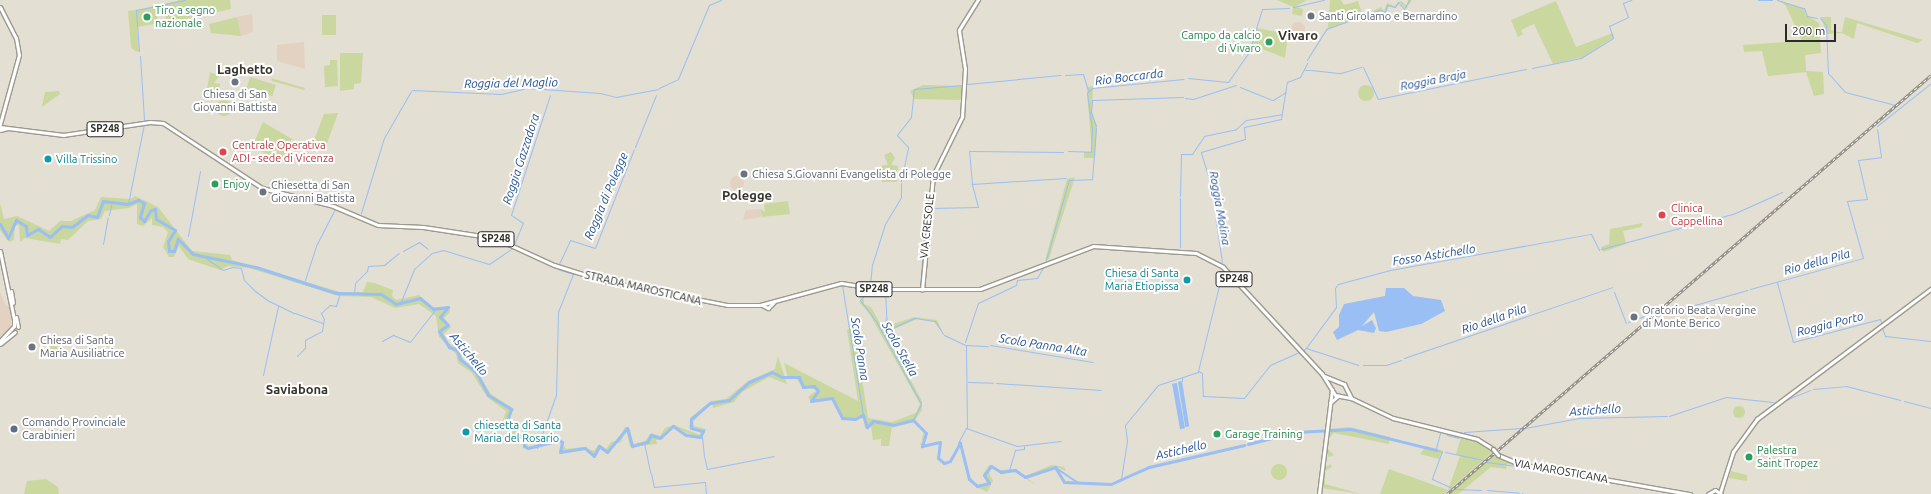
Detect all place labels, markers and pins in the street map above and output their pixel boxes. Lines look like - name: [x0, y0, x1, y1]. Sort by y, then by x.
- place label: Tiro a segno nazionale: [155, 4, 215, 30]
- place label: Santi Girolamo e Bernardino: [1319, 9, 1458, 23]
- marker: Santi Girolamo e Bernardino: [1306, 11, 1316, 21]
- marker: Tiro a segno nazionale: [142, 12, 152, 22]
- place label: Campo da calcio di Vivaro: [1181, 29, 1261, 55]
- marker: Campo da calcio di Vivaro: [1264, 37, 1274, 47]
- marker: Chiesa di San Giovanni Battista: [230, 77, 240, 87]
- place label: Chiesa di San Giovanni Battista: [193, 88, 277, 114]
- place label: Centrale Operativa ADI - sede di Vicenza: [232, 139, 334, 165]
- marker: Centrale Operativa ADI - sede di Vicenza: [217, 146, 229, 158]
- place label: Villa Trissino: [56, 152, 117, 166]
- marker: Villa Trissino: [43, 154, 53, 164]
- place label: Chiesa S.Giovanni Evangelista di Polegge: [752, 167, 951, 181]
- marker: Chiesa S.Giovanni Evangelista di Polegge: [739, 169, 749, 179]
- place label: Enjoy: [223, 177, 250, 191]
- marker: Enjoy: [210, 179, 220, 189]
- place label: Chiesetta di San Giovanni Battista: [271, 179, 355, 205]
- marker: Chiesetta di San Giovanni Battista: [258, 187, 268, 197]
- place label: Clinica Cappellina: [1671, 202, 1723, 228]
- marker: Clinica Cappellina: [1656, 209, 1668, 221]
- place label: Chiesa di Santa Maria Etiopissa: [1105, 267, 1179, 293]
- marker: Chiesa di Santa Maria Etiopissa: [1182, 275, 1192, 285]
- place label: Oratorio Beata Vergine di Monte Berico: [1642, 304, 1756, 330]
- marker: Oratorio Beata Vergine di Monte Berico: [1629, 312, 1639, 322]
- place label: Chiesa di Santa Maria Ausiliatrice: [40, 334, 125, 360]
- marker: Chiesa di Santa Maria Ausiliatrice: [27, 342, 37, 352]
- place label: Comando Provinciale Carabinieri: [22, 416, 126, 442]
- place label: chiesetta di Santa Maria del Rosario: [474, 419, 561, 445]
- marker: Comando Provinciale Carabinieri: [9, 424, 19, 434]
- marker: chiesetta di Santa Maria del Rosario: [461, 427, 471, 437]
- place label: Garage Training: [1225, 427, 1302, 441]
- marker: Garage Training: [1212, 429, 1222, 439]
- place label: Palestra Saint Tropez: [1757, 444, 1818, 470]
- marker: Palestra Saint Tropez: [1744, 452, 1754, 462]

